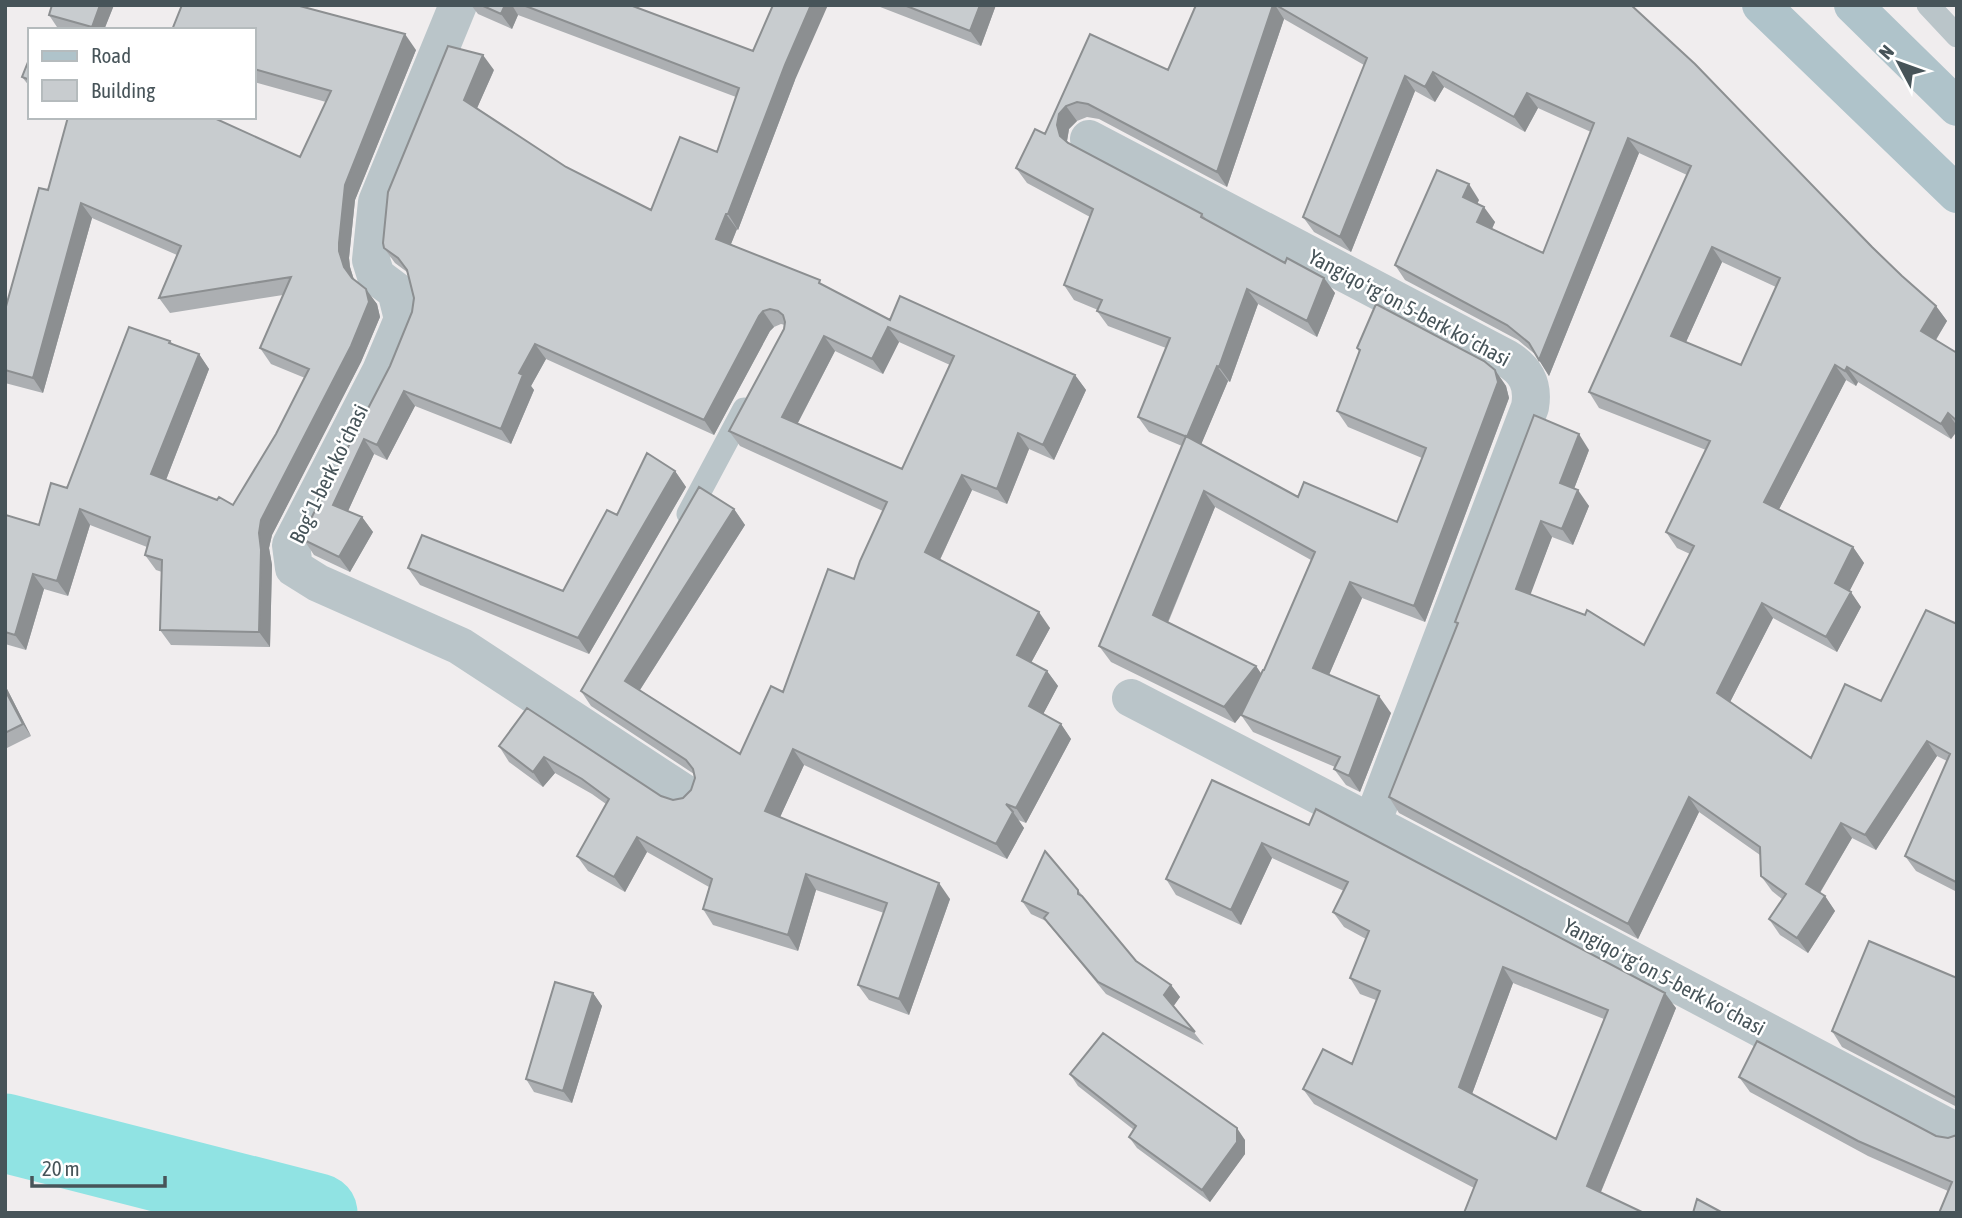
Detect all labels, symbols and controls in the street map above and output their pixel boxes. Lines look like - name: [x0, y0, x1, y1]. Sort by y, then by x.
- legend: [28, 28, 256, 119]
- north arrow: [1864, 28, 1934, 98]
- text: N: [1874, 40, 1898, 63]
- text: Road: [91, 43, 131, 67]
- text: Building: [91, 78, 155, 102]
- street label: Yangiqoʻrgʻon 5-berk koʻchasi: [1305, 244, 1514, 370]
- street label: Bogʻ 1-berk koʻchasi: [284, 400, 372, 547]
- street label: Yangiqoʻrgʻon 5-berk koʻchasi: [1560, 913, 1769, 1039]
- scale bar: [32, 1144, 164, 1188]
- text: 20 m: [42, 1156, 80, 1180]

